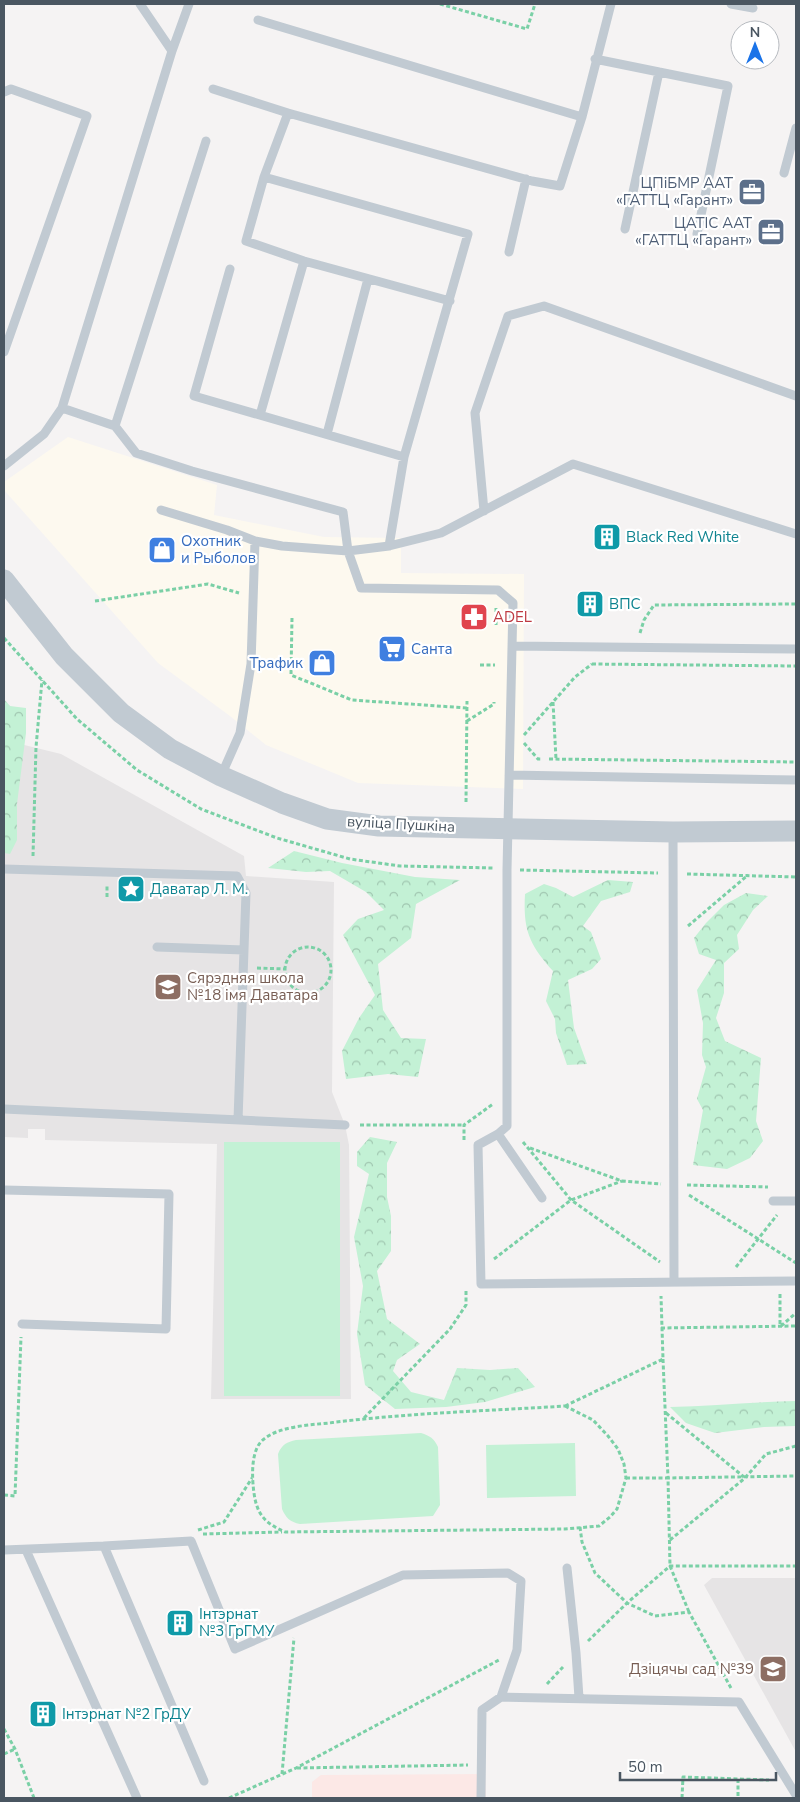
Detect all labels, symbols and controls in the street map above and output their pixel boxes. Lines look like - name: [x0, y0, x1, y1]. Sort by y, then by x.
- north arrow: [730, 20, 780, 70]
- text: N: [750, 23, 760, 42]
- place label: ЦПіБМР ААТ «ГАТТЦ «Гарант»: [616, 173, 733, 210]
- office icon: ЦПіБМР ААТ «ГАТТЦ «Гарант»: [737, 177, 767, 207]
- place label: ЦАТІС ААТ «ГАТТЦ «Гарант»: [635, 213, 752, 250]
- office icon: ЦАТІС ААТ «ГАТТЦ «Гарант»: [756, 217, 786, 247]
- building icon: Black Red White: [592, 522, 622, 552]
- place label: Black Red White: [626, 527, 739, 547]
- place label: Охотник и Рыболов: [181, 531, 256, 568]
- shop icon: Охотник и Рыболов: [147, 535, 177, 565]
- building icon: ВПС: [575, 589, 605, 619]
- place label: ВПС: [609, 594, 641, 614]
- pharmacy icon: ADEL: [459, 602, 489, 632]
- place label: ADEL: [493, 607, 532, 627]
- supermarket icon: Санта: [377, 634, 407, 664]
- place label: Санта: [411, 639, 453, 659]
- shop icon: Трафик: [307, 648, 337, 678]
- place label: Трафик: [250, 653, 303, 673]
- street label: вуліца Пушкіна: [346, 811, 456, 837]
- place icon: Даватар Л. М.: [116, 874, 146, 904]
- place label: Даватар Л. М.: [150, 879, 248, 899]
- place label: Сярэдняя школа №18 імя Даватара: [187, 968, 318, 1005]
- school or university icon: Сярэдняя школа №18 імя Даватара: [153, 972, 183, 1002]
- place label: Інтэрнат №3 ГрГМУ: [199, 1604, 275, 1641]
- building icon: Інтэрнат №3 ГрГМУ: [165, 1608, 195, 1638]
- school or university icon: Дзіцячы сад №39: [758, 1654, 788, 1684]
- place label: Дзіцячы сад №39: [629, 1659, 754, 1679]
- building icon: Інтэрнат №2 ГрДУ: [28, 1699, 58, 1729]
- place label: Інтэрнат №2 ГрДУ: [62, 1704, 191, 1724]
- scale bar: [620, 1750, 776, 1782]
- text: 50 m: [628, 1757, 663, 1777]

